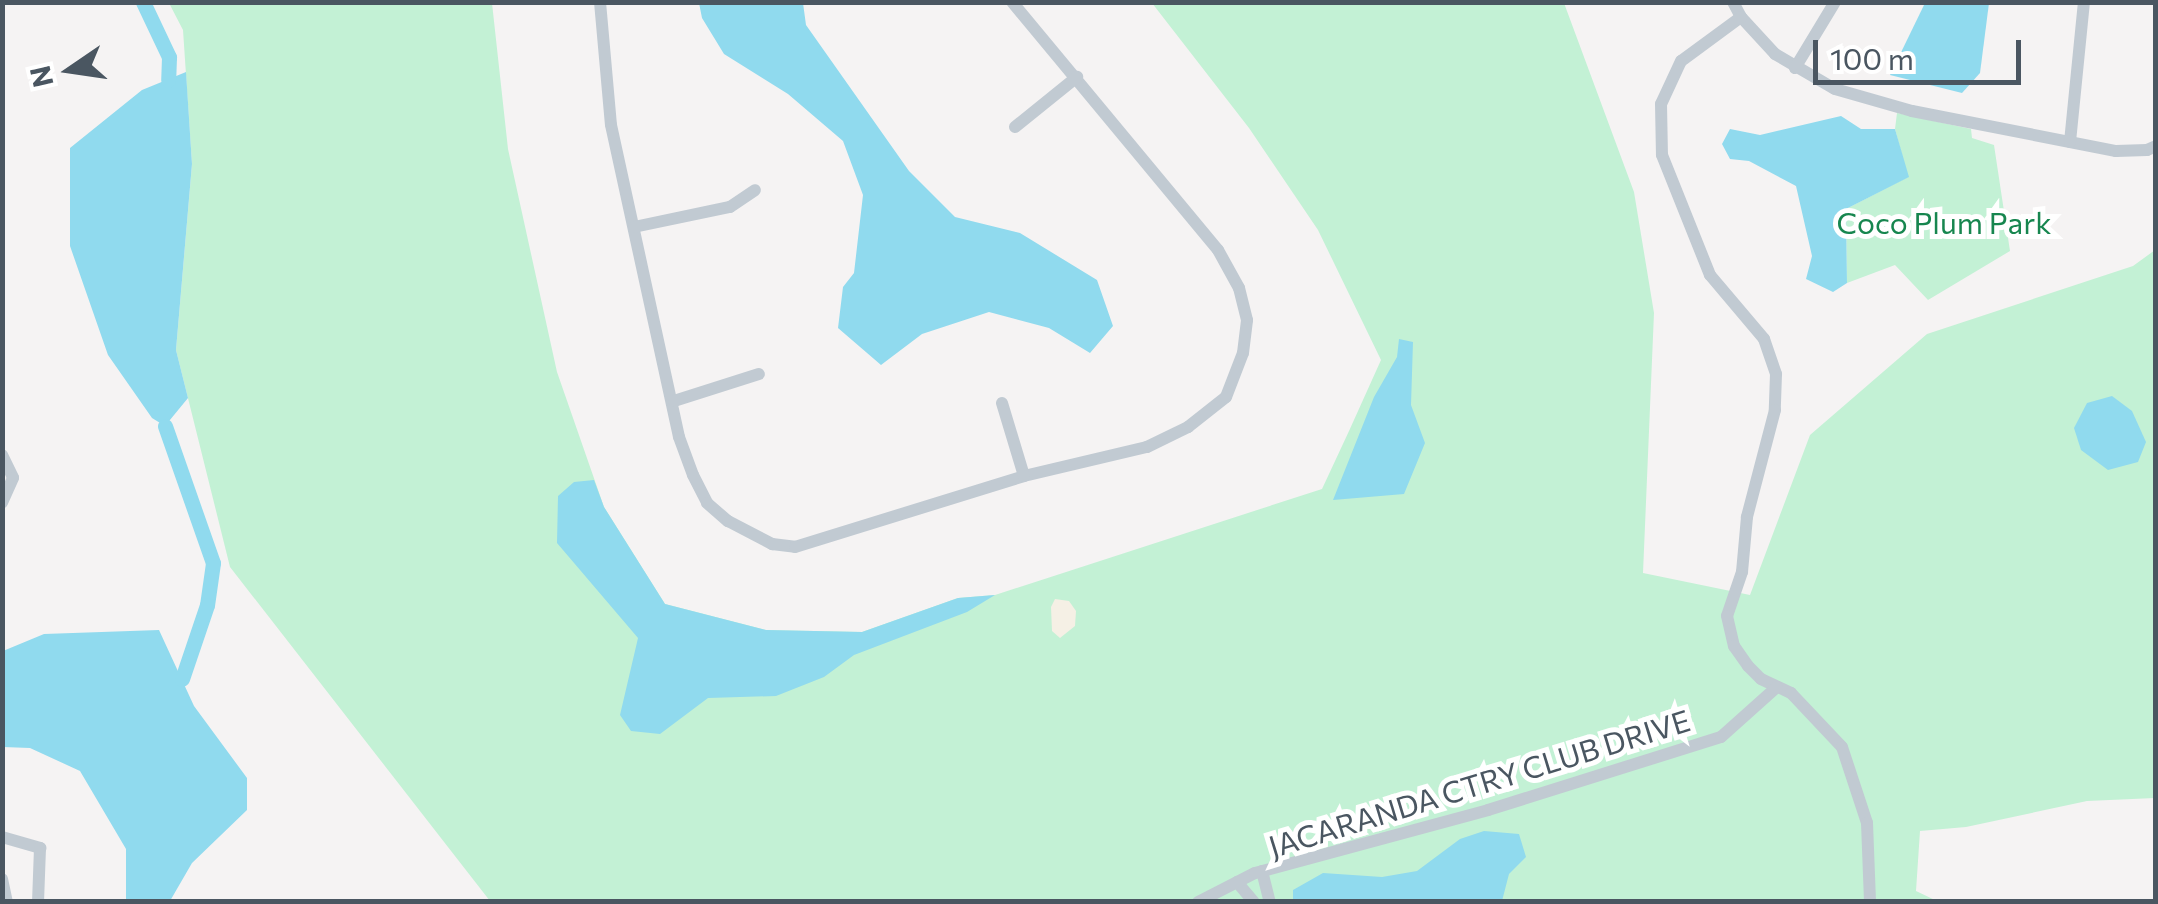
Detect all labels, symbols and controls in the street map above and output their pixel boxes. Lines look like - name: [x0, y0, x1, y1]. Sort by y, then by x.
- north arrow: [20, 20, 120, 120]
- scale bar: [1818, 20, 2026, 82]
- text: 100 m: [1830, 39, 1914, 76]
- text: N: [22, 63, 60, 91]
- park label: Coco Plum Park: [1837, 204, 2051, 240]
- street label: JACARANDA CTRY CLUB DRIVE: [1264, 702, 1694, 864]

